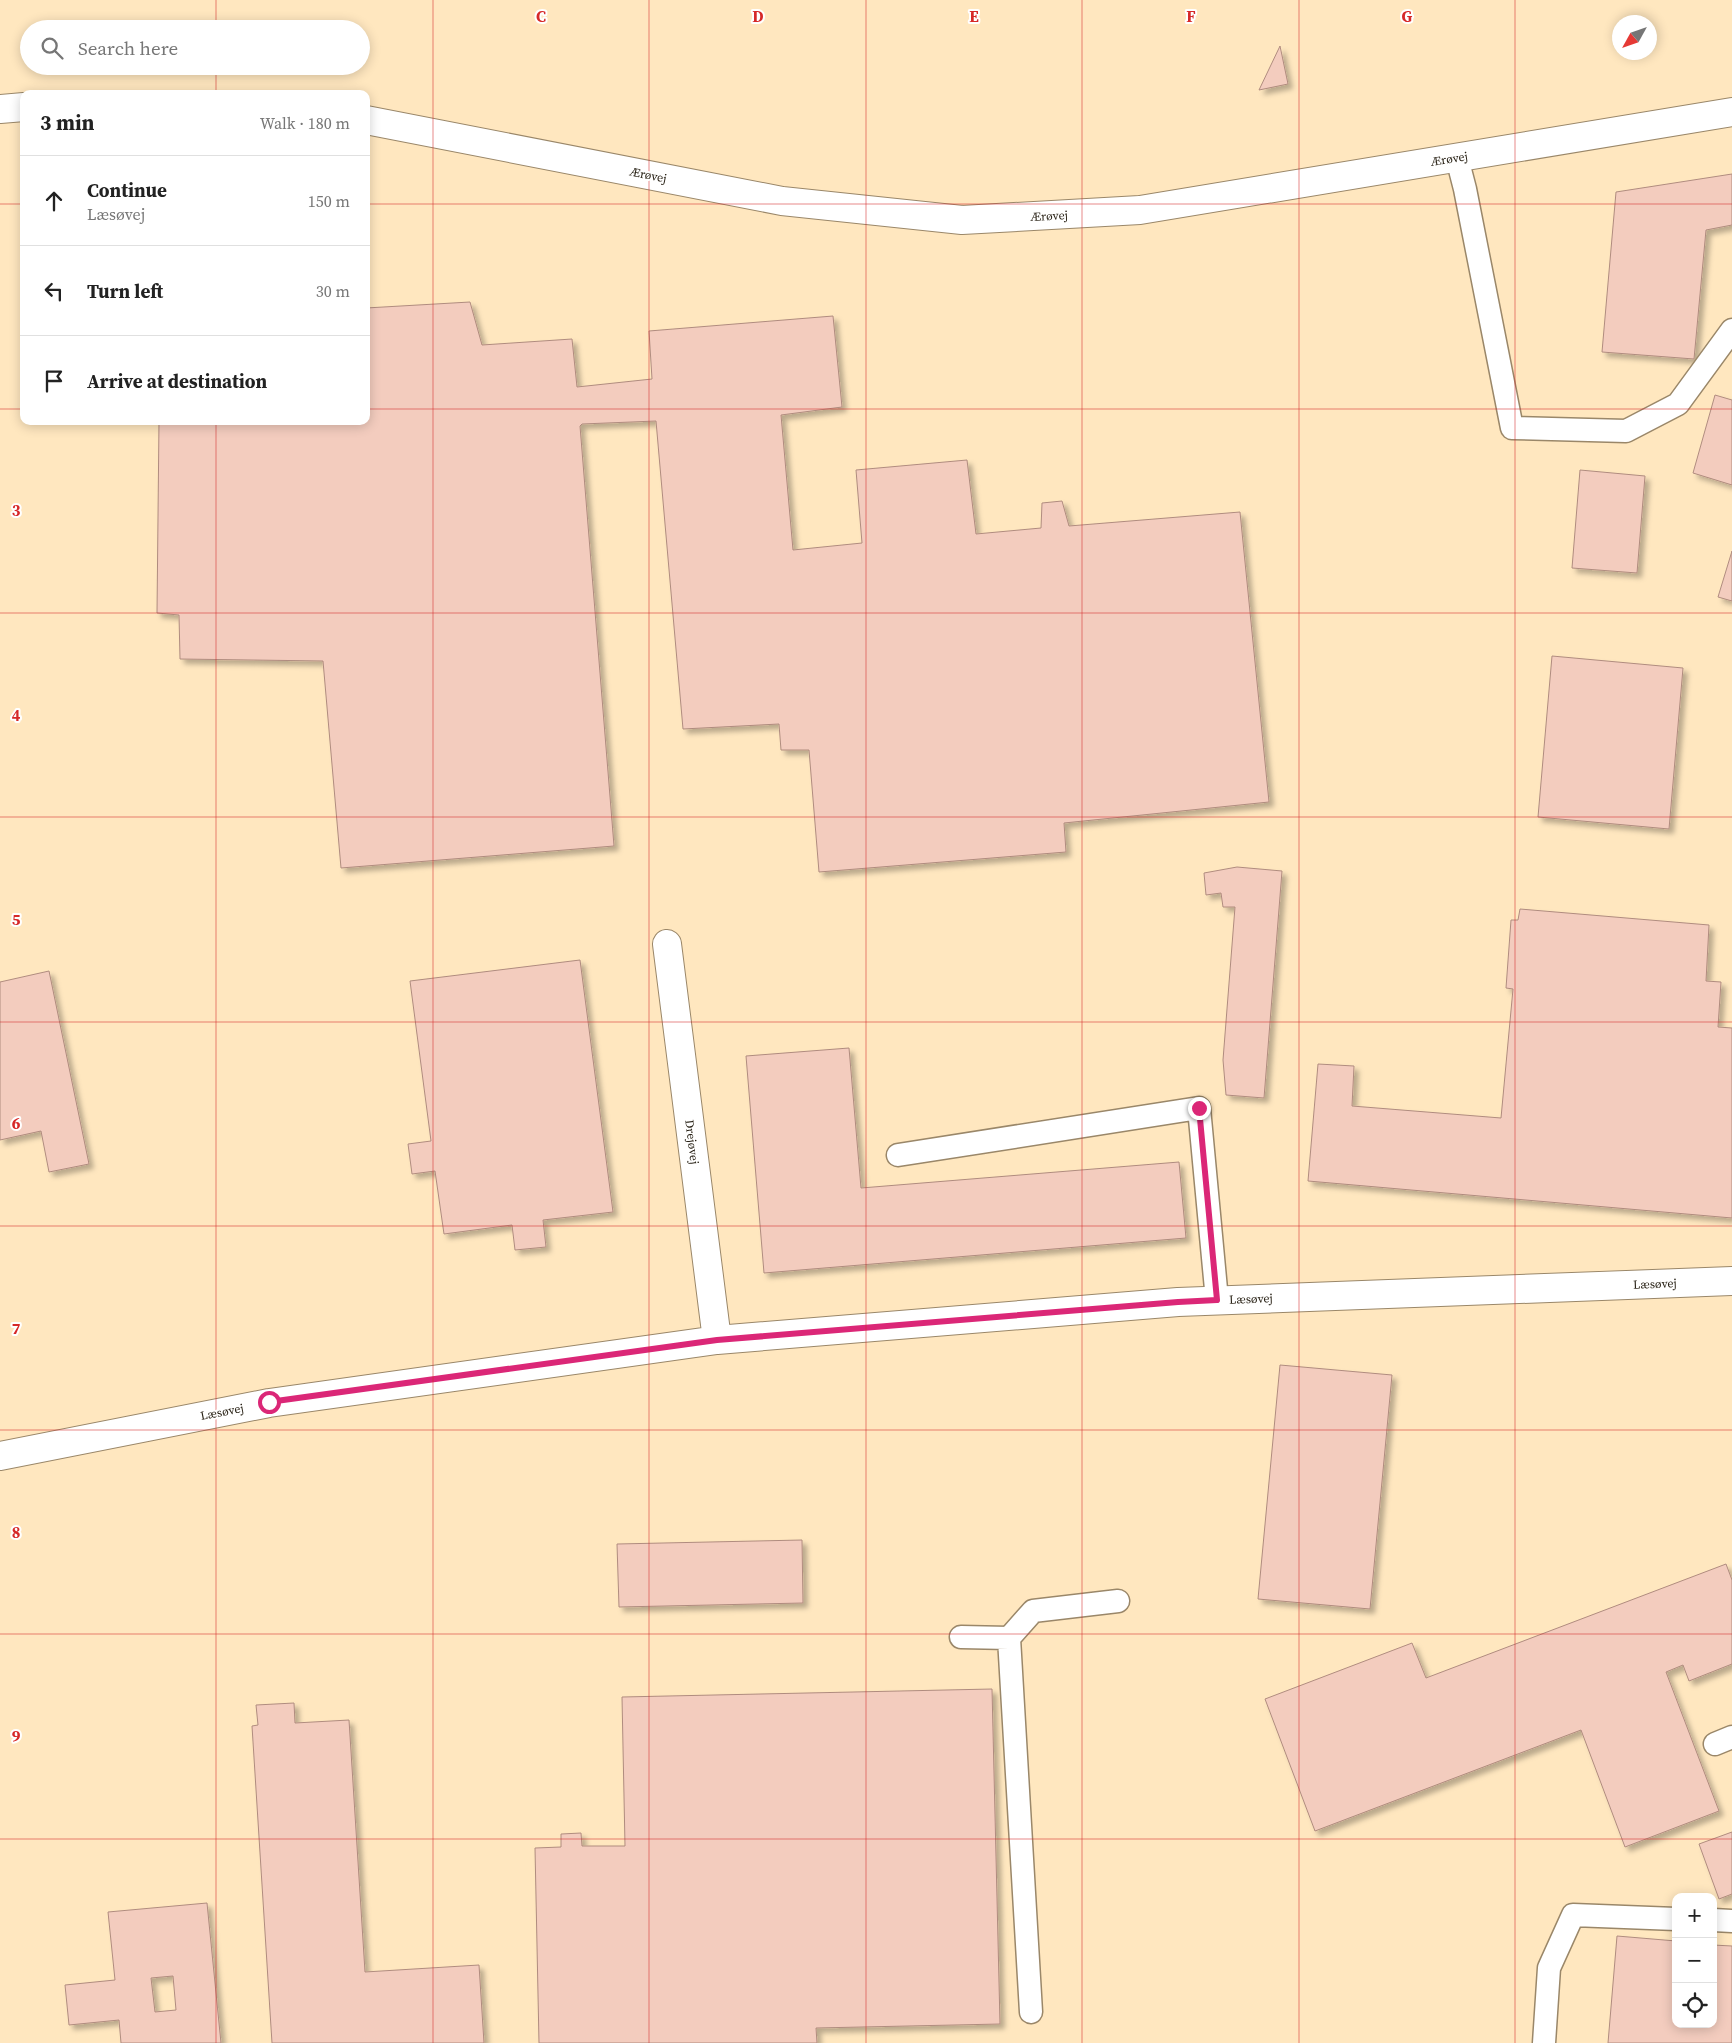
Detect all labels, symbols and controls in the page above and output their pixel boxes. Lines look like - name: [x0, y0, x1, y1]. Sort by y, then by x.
- text: C: [536, 5, 546, 27]
- text: D: [752, 5, 764, 27]
- text: E: [969, 5, 979, 27]
- text: F: [1186, 5, 1196, 27]
- text: G: [1402, 5, 1413, 27]
- north arrow: [1612, 15, 1657, 60]
- search box: [20, 20, 370, 75]
- icon: search: [38, 34, 66, 62]
- text: Search here: [78, 35, 178, 61]
- text: 3 min: [40, 108, 95, 137]
- text: Walk · 180 m: [260, 112, 350, 134]
- street label: Ærøvej: [1429, 148, 1469, 170]
- street label: Ærøvej: [628, 164, 668, 186]
- text: Continue: [87, 177, 167, 203]
- icon: ahead: [40, 187, 68, 215]
- text: 150 m: [308, 190, 350, 212]
- text: Læsøvej: [87, 203, 145, 225]
- street label: Ærøvej: [1030, 207, 1068, 225]
- icon: left: [40, 277, 68, 305]
- text: Turn left: [87, 278, 163, 304]
- text: 30 m: [316, 280, 350, 302]
- icon: arrive: [40, 367, 68, 395]
- text: Arrive at destination: [87, 368, 267, 394]
- text: 3: [12, 499, 21, 521]
- text: 4: [12, 704, 21, 726]
- text: 5: [12, 908, 21, 930]
- route end: [1188, 1097, 1211, 1120]
- text: 6: [12, 1112, 21, 1134]
- street label: Drejøvej: [681, 1119, 703, 1165]
- street label: Læsøvej: [1633, 1275, 1677, 1293]
- street label: Læsøvej: [1229, 1290, 1273, 1308]
- text: 7: [12, 1317, 21, 1339]
- route start: [258, 1391, 281, 1414]
- street label: Læsøvej: [199, 1400, 245, 1424]
- text: 8: [12, 1521, 20, 1543]
- text: 9: [12, 1725, 21, 1747]
- map controls: [1672, 1893, 1717, 2028]
- button: +: [1672, 1893, 1717, 1938]
- button: −: [1672, 1938, 1717, 1983]
- button: locate: [1672, 1983, 1717, 2028]

